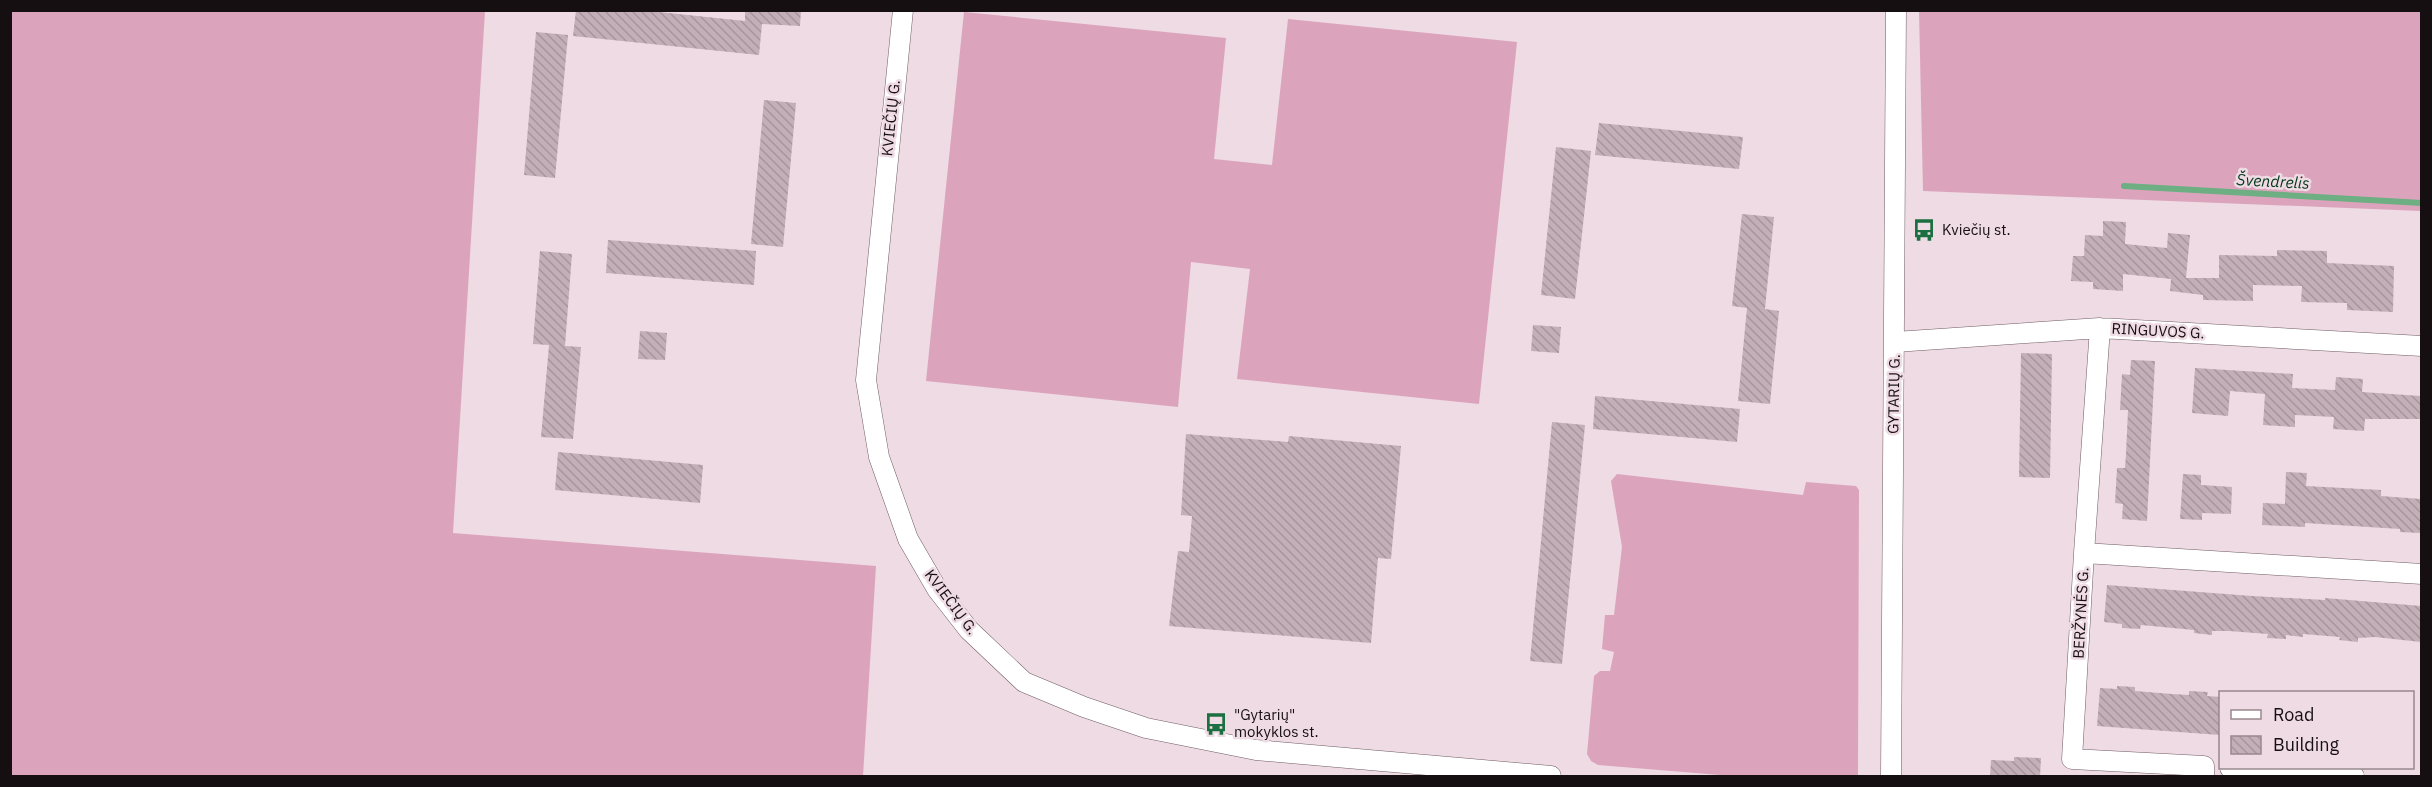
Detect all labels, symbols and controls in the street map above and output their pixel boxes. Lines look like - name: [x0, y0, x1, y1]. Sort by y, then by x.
- street label: KVIEČIŲ G.: [877, 79, 904, 157]
- water label: Švendrelis: [2236, 168, 2310, 193]
- bus stop icon: Kviečių st.: [1911, 217, 1937, 243]
- place label: Kviečių st.: [1942, 220, 2011, 239]
- street label: RINGUVOS G.: [2111, 319, 2205, 342]
- street label: GYTARIŲ G.: [1883, 354, 1904, 434]
- street label: KVIEČIŲ G.: [921, 565, 982, 638]
- street label: BERŽYNĖS G.: [2069, 567, 2092, 659]
- legend: [2219, 691, 2414, 769]
- text: Road: [2273, 703, 2314, 726]
- place label: "Gytarių" mokyklos st.: [1234, 705, 1319, 741]
- bus stop icon: "Gytarių" mokyklos st.: [1203, 711, 1229, 737]
- text: Building: [2273, 733, 2340, 756]

